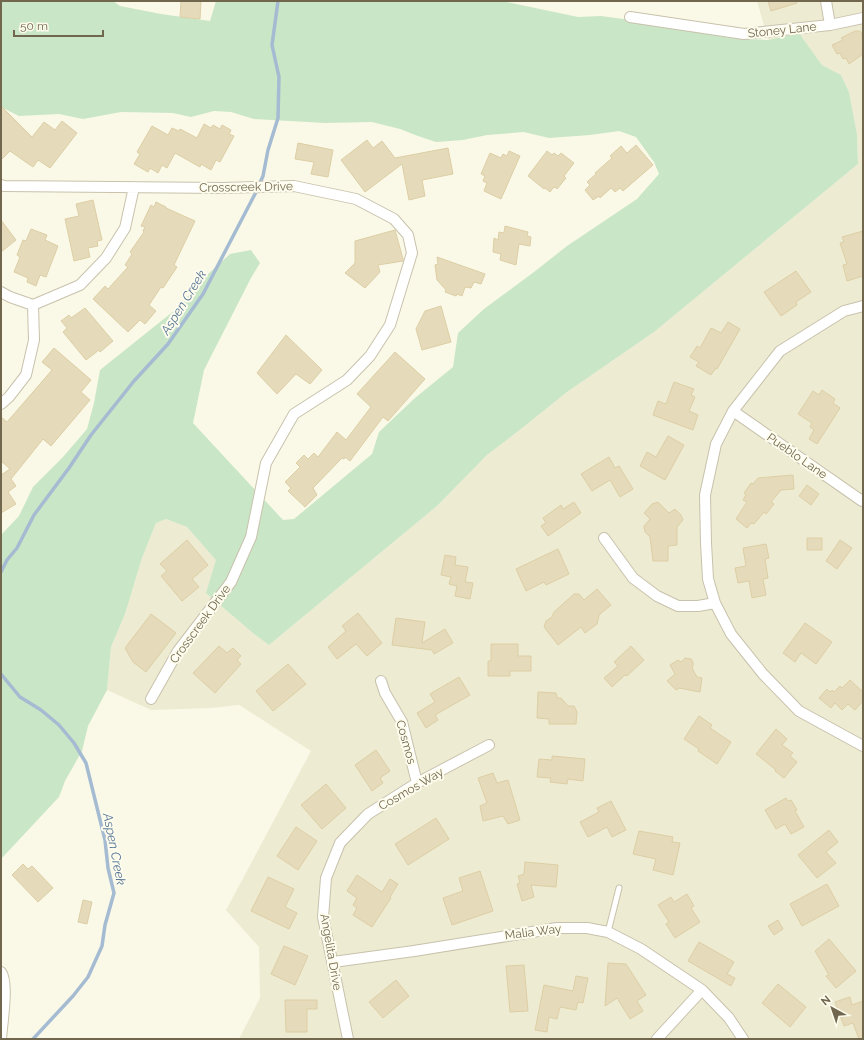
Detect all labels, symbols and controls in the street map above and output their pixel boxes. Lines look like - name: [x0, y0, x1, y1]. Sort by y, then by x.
- scale bar: [14, 12, 103, 38]
- text: 50 m: [20, 19, 48, 33]
- street label: Stoney Lane: [747, 19, 817, 41]
- street label: Crosscreek Drive: [199, 179, 293, 195]
- water label: Aspen Creek: [157, 267, 209, 338]
- street label: Pueblo Lane: [764, 430, 830, 482]
- street label: Crosscreek Drive: [167, 582, 233, 666]
- street label: Cosmos: [393, 718, 419, 766]
- street label: Cosmos Way: [376, 765, 446, 813]
- water label: Aspen Creek: [100, 811, 129, 887]
- street label: Angelita Drive: [317, 913, 345, 991]
- street label: Malia Way: [504, 922, 563, 942]
- north arrow: [812, 988, 852, 1028]
- text: N: [818, 993, 833, 1008]

